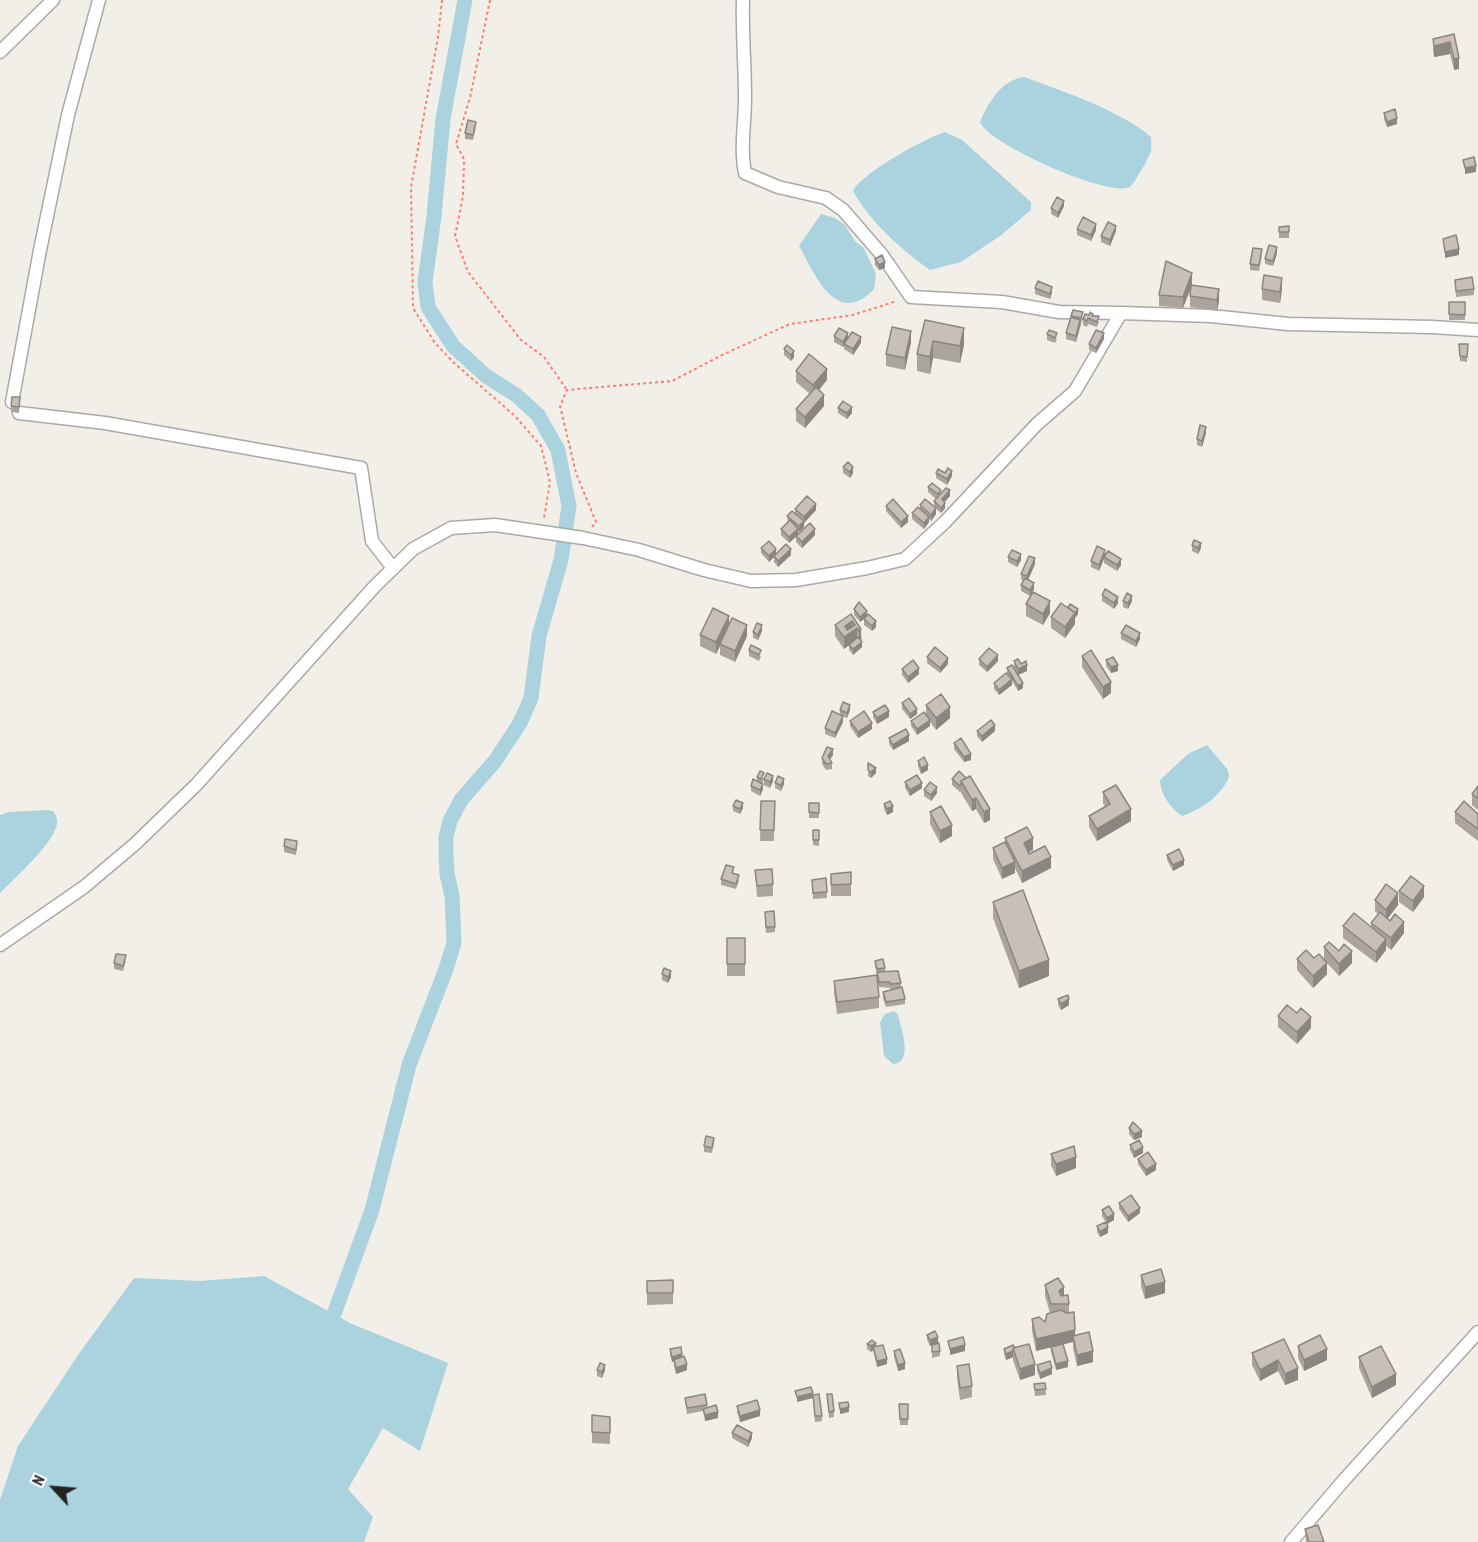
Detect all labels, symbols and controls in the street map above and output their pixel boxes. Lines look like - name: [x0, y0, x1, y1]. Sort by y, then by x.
- north arrow: [24, 1458, 84, 1518]
- text: N: [27, 1472, 49, 1488]

